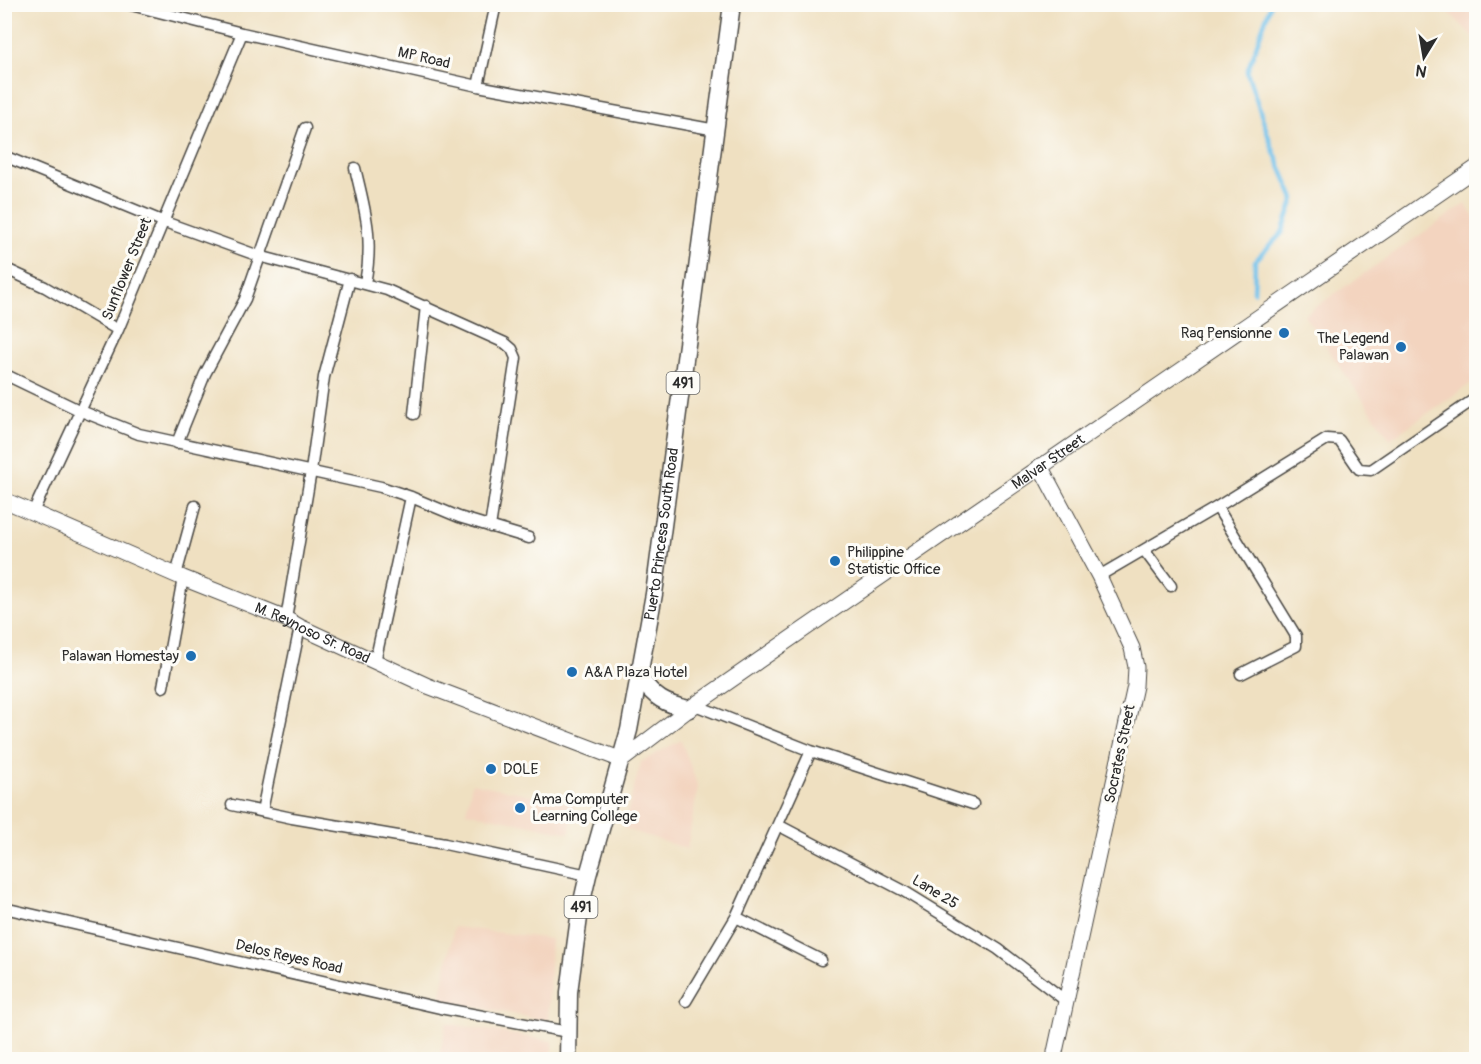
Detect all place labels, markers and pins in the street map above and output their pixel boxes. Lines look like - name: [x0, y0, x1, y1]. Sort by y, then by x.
- place label: Raq Pensionne: [1181, 324, 1273, 343]
- marker: Raq Pensionne: [1277, 326, 1291, 340]
- place label: The Legend Palawan: [1317, 329, 1389, 365]
- marker: The Legend Palawan: [1394, 340, 1408, 354]
- place label: Philippine Statistic Office: [847, 543, 941, 579]
- marker: Philippine Statistic Office: [828, 554, 842, 568]
- place label: Palawan Homestay: [61, 647, 180, 666]
- marker: Palawan Homestay: [184, 649, 198, 663]
- place label: A&A Plaza Hotel: [584, 663, 688, 682]
- marker: A&A Plaza Hotel: [565, 665, 579, 679]
- place label: DOLE: [503, 760, 538, 779]
- marker: DOLE: [484, 762, 498, 776]
- place label: Ama Computer Learning College: [532, 790, 638, 826]
- marker: Ama Computer Learning College: [513, 801, 527, 815]

